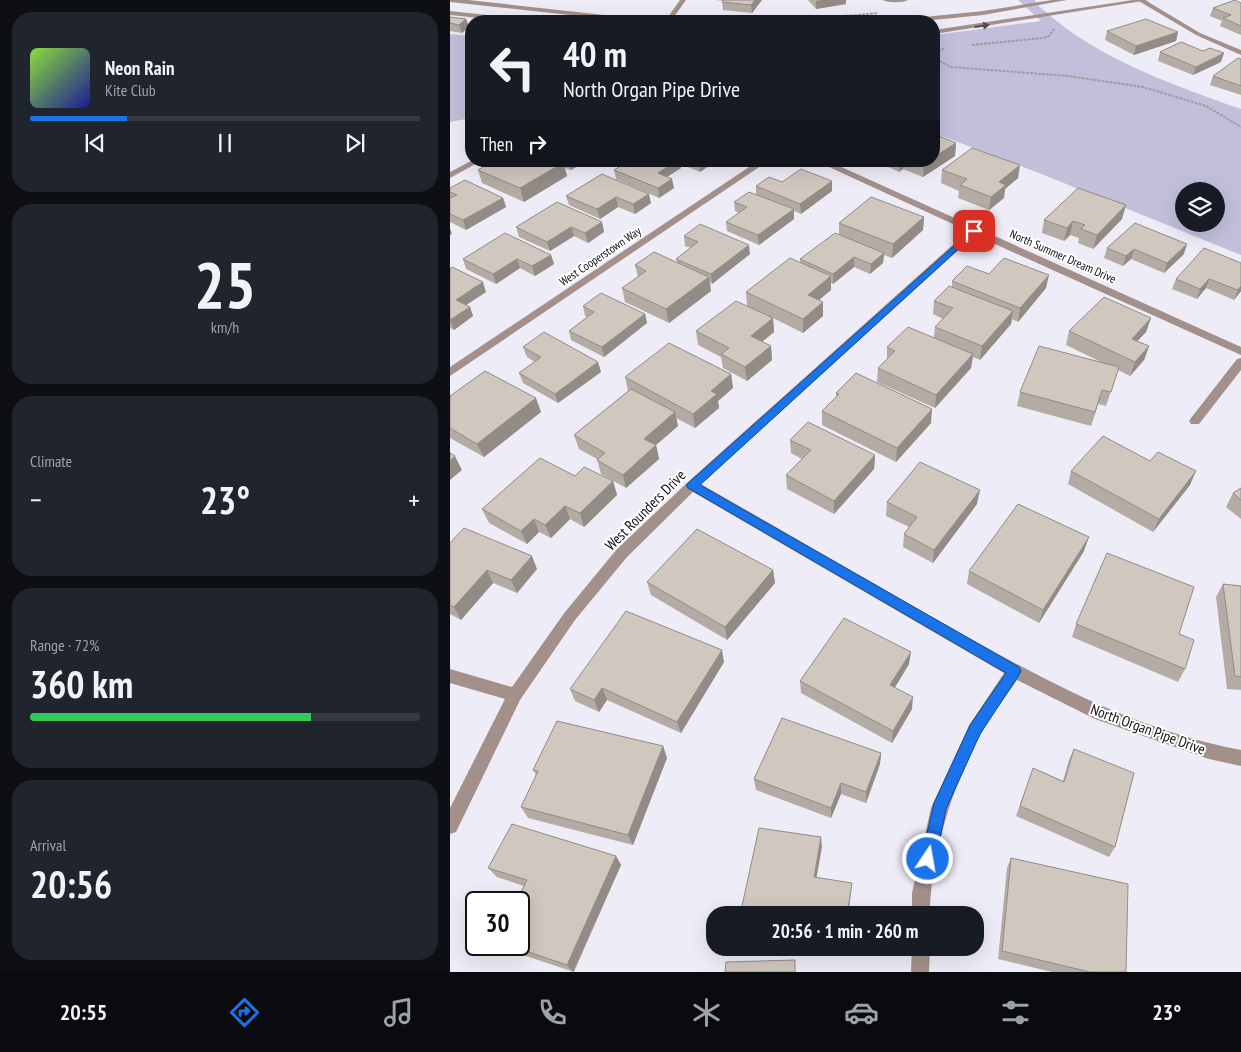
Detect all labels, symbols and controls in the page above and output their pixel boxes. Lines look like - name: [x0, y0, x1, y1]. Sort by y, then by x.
- one-way arrow: [974, 21, 990, 29]
- text: 40 m: [563, 31, 627, 77]
- icon: left: [480, 35, 545, 100]
- text: Neon Rain: [105, 56, 174, 80]
- text: North Organ Pipe Drive: [563, 75, 740, 103]
- text: Kite Club: [105, 80, 156, 100]
- icon: previous: [81, 129, 109, 157]
- icon: pause: [211, 129, 239, 157]
- icon: next: [341, 129, 369, 157]
- icon: right: [523, 130, 551, 158]
- text: Then: [480, 132, 513, 156]
- map controls: [1175, 182, 1225, 232]
- button: layers: [1175, 182, 1225, 232]
- pin: [953, 210, 995, 252]
- icon: arrive: [960, 217, 988, 245]
- street label: West Cooperstown Way: [556, 223, 644, 289]
- street label: North Summer Dream Drive: [1008, 226, 1118, 286]
- text: 25: [194, 242, 256, 326]
- text: km/h: [211, 317, 239, 337]
- text: Climate: [30, 451, 72, 471]
- street label: West Rounders Drive: [601, 466, 689, 554]
- text: 23°: [200, 475, 250, 524]
- text: −: [30, 481, 42, 518]
- text: +: [408, 481, 420, 518]
- text: Range · 72%: [30, 635, 99, 655]
- text: 360 km: [30, 659, 133, 708]
- street label: North Organ Pipe Drive: [1088, 699, 1208, 759]
- position arrow: [901, 832, 953, 884]
- text: Arrival: [30, 835, 66, 855]
- text: 20:56: [30, 859, 112, 908]
- speed limit sign: 30: [465, 891, 530, 956]
- text: 20:56 · 1 min · 260 m: [772, 919, 918, 943]
- icon: directions: [227, 995, 262, 1030]
- icon: music: [381, 995, 416, 1030]
- icon: phone: [535, 995, 570, 1030]
- icon: climate: [689, 995, 724, 1030]
- icon: car: [844, 995, 879, 1030]
- icon: filters: [998, 995, 1033, 1030]
- text: 20:55: [60, 998, 107, 1026]
- text: 23°: [1152, 998, 1181, 1026]

